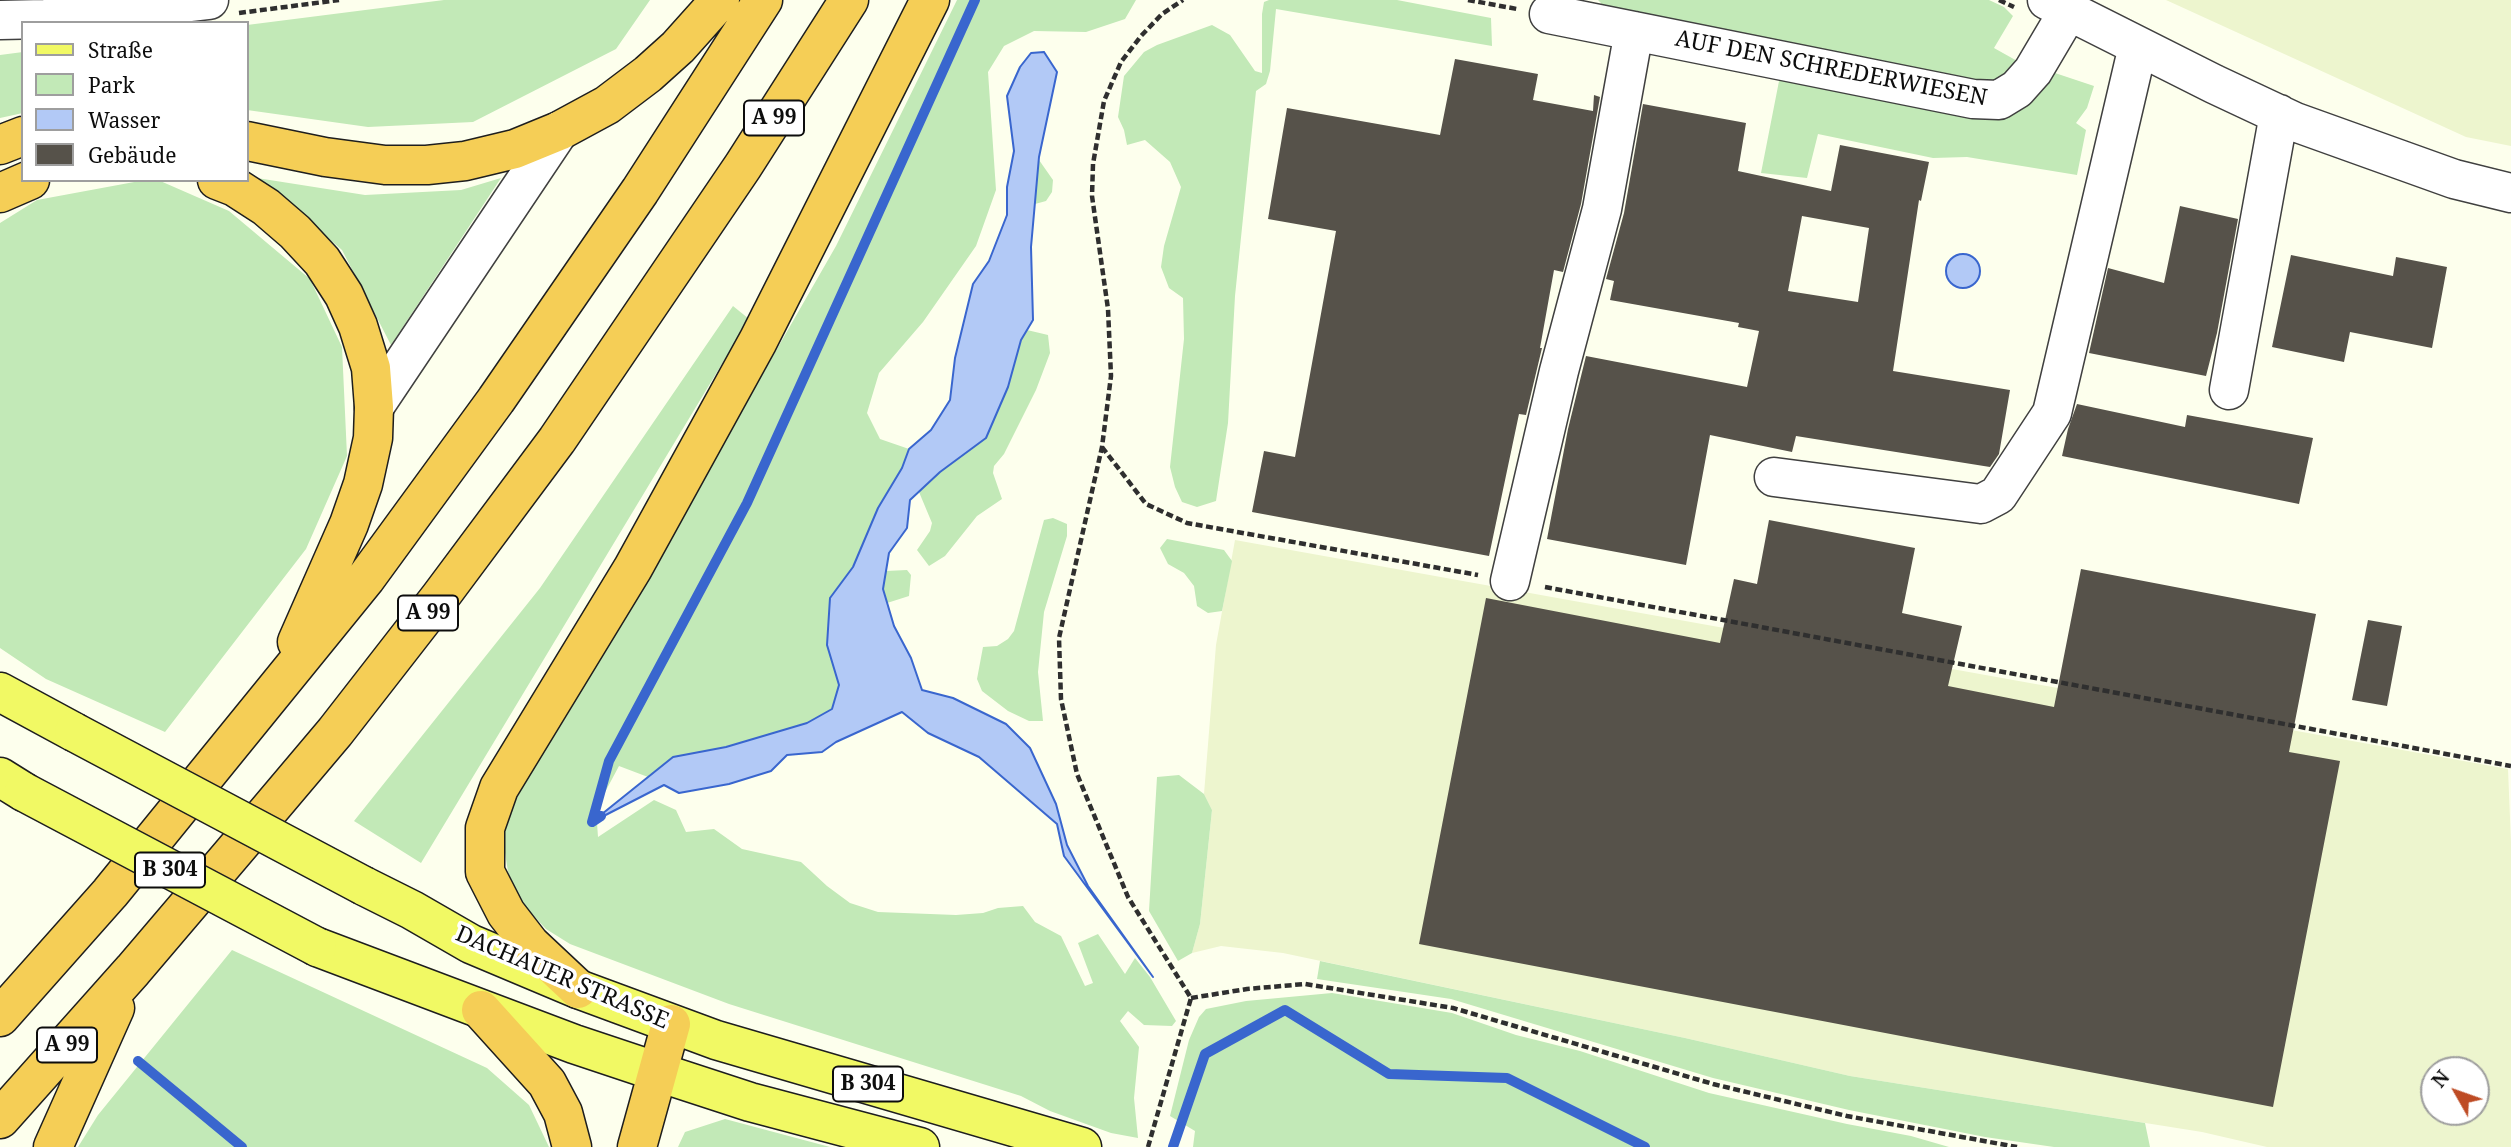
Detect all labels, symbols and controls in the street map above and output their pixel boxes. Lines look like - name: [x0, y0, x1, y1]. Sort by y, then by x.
- legend: [21, 21, 248, 182]
- street label: AUF DEN SCHREDERWIESEN: [1673, 25, 1989, 113]
- text: Straße: [88, 36, 153, 64]
- text: Park: [88, 71, 135, 99]
- road number: A 99: [744, 100, 804, 136]
- text: Wasser: [88, 106, 160, 134]
- text: Gebäude: [88, 141, 176, 169]
- road number: A 99: [398, 596, 458, 630]
- road number: B 304: [135, 852, 205, 888]
- street label: DACHAUER STRASSE: [451, 921, 673, 1035]
- road number: A 99: [37, 1028, 97, 1062]
- north arrow: [2420, 1056, 2490, 1126]
- text: N: [2426, 1065, 2455, 1093]
- road number: B 304: [833, 1066, 903, 1102]

